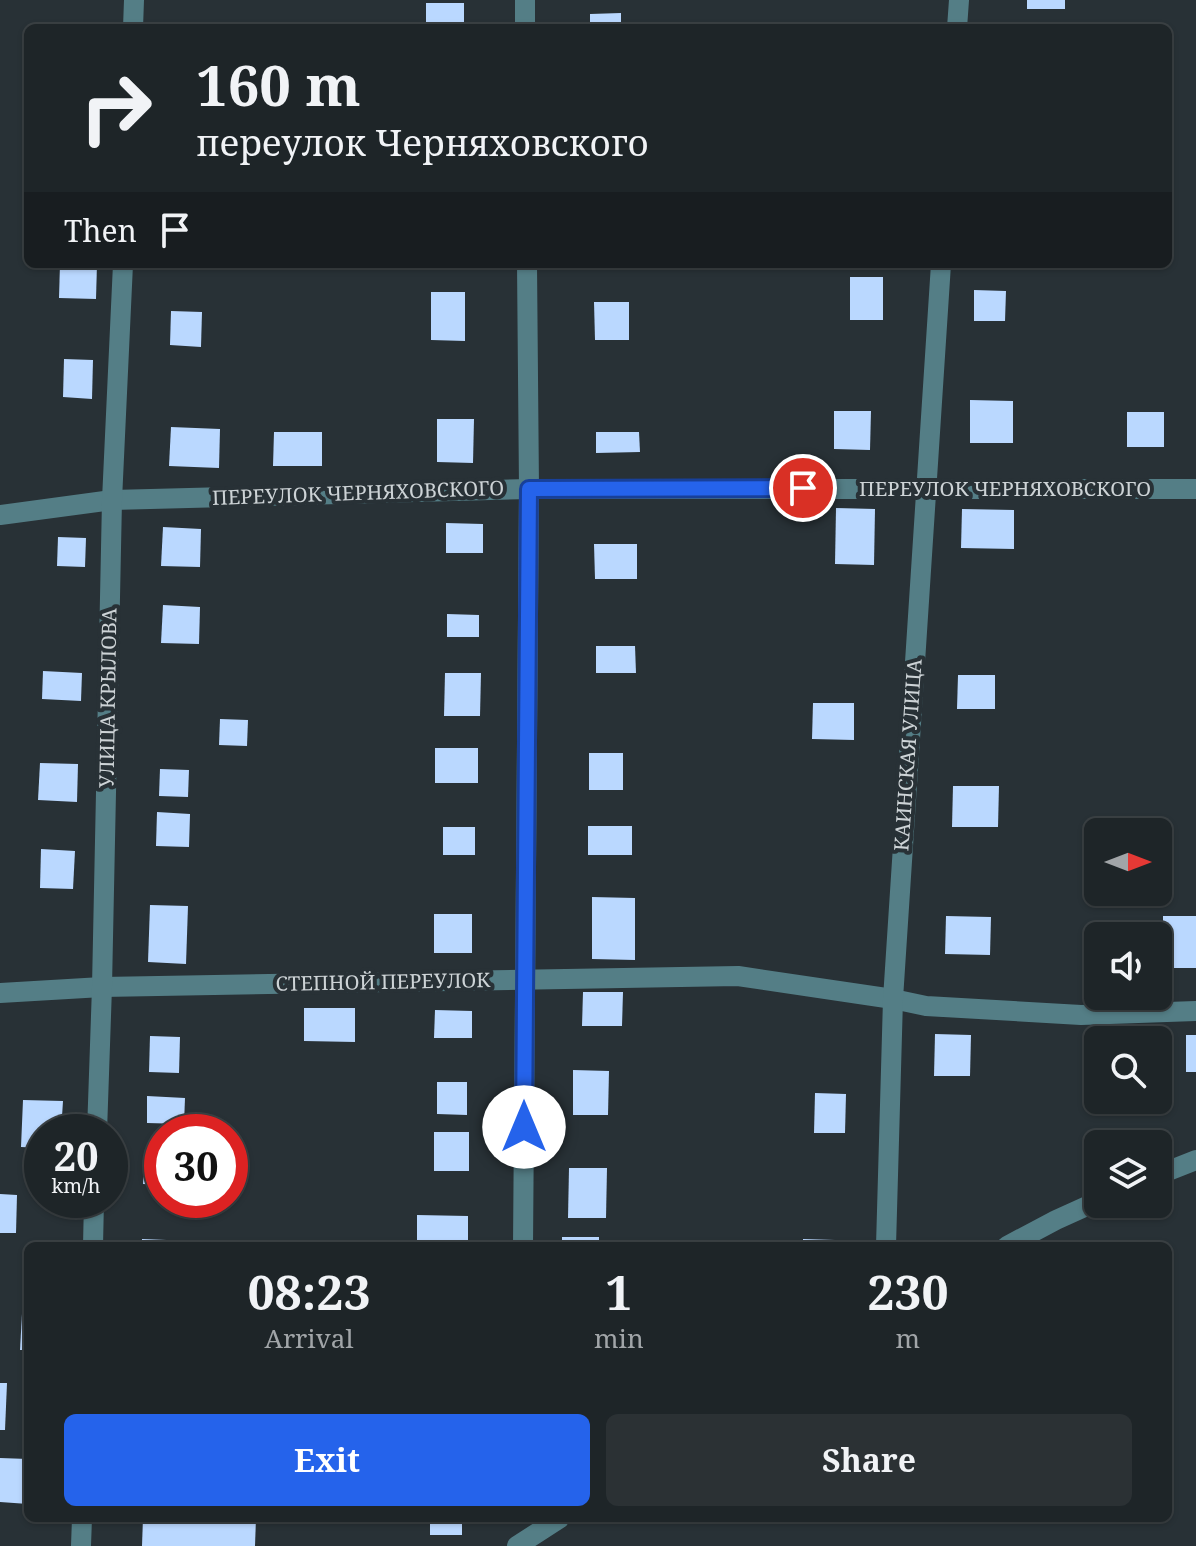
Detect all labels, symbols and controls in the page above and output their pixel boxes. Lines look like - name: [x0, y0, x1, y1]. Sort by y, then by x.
- text: 160 m: [196, 46, 361, 122]
- icon: right: [64, 56, 168, 160]
- text: переулок Черняховского: [196, 118, 649, 167]
- icon: arrive: [153, 208, 197, 252]
- text: Then: [64, 210, 137, 251]
- pin: [769, 454, 837, 522]
- icon: arrive: [781, 466, 825, 510]
- street label: ПЕРЕУЛОК ЧЕРНЯХОВСКОГО: [212, 474, 504, 511]
- street label: ПЕРЕУЛОК ЧЕРНЯХОВСКОГО: [859, 475, 1151, 502]
- street label: УЛИЦА КРЫЛОВА: [92, 607, 123, 788]
- street label: КАИНСКАЯ УЛИЦА: [887, 657, 928, 852]
- north arrow: [1084, 818, 1172, 906]
- map controls: [1084, 818, 1172, 1218]
- button: sound: [1084, 922, 1172, 1010]
- street label: СТЕПНОЙ ПЕРЕУЛОК: [275, 966, 491, 997]
- button: search: [1084, 1026, 1172, 1114]
- position arrow: [482, 1085, 566, 1169]
- speed limit sign: 30: [144, 1114, 248, 1218]
- text: 20: [53, 1128, 99, 1183]
- button: layers: [1084, 1130, 1172, 1218]
- text: km/h: [51, 1172, 101, 1199]
- text: 08:23: [247, 1259, 371, 1324]
- text: 1: [605, 1259, 632, 1324]
- text: 230: [867, 1259, 949, 1324]
- text: Arrival: [265, 1320, 353, 1356]
- text: min: [594, 1320, 644, 1356]
- text: m: [896, 1320, 920, 1356]
- button: Exit: [64, 1414, 590, 1506]
- button: Share: [606, 1414, 1132, 1506]

